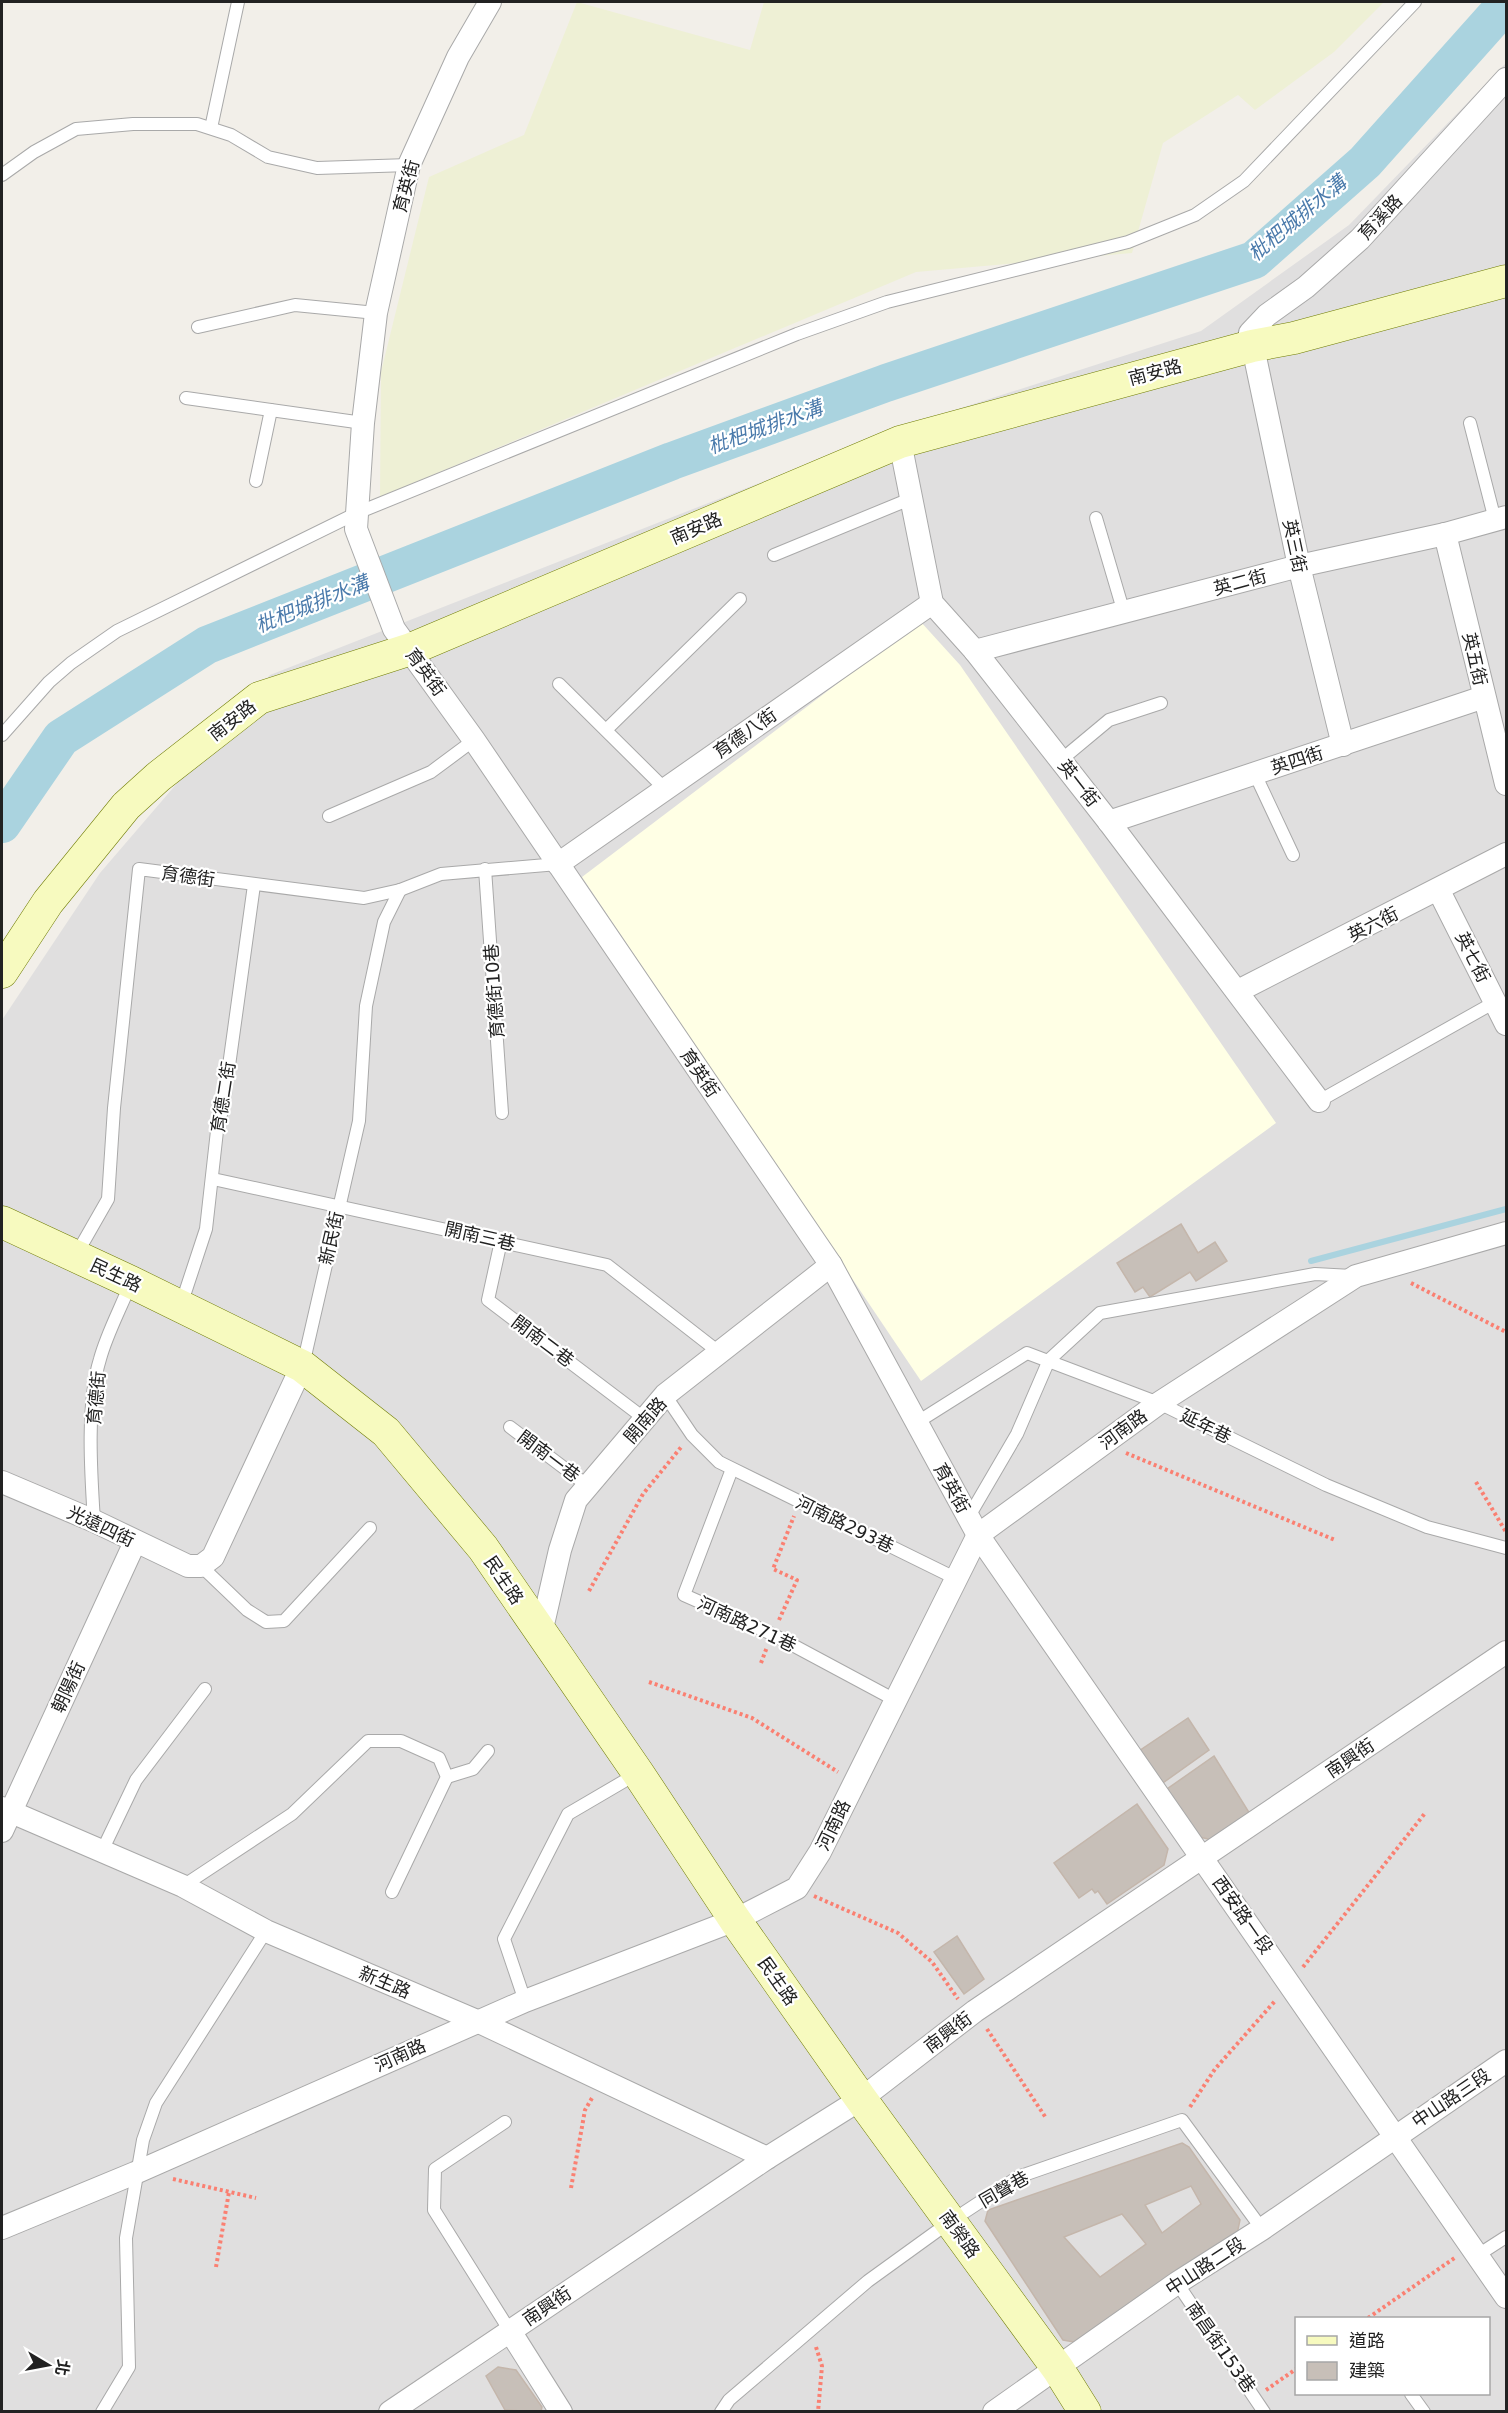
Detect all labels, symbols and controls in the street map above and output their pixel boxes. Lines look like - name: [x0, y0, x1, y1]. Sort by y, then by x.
- street label: 育英街: [389, 157, 423, 215]
- water label: 枇杷城排水溝: [1243, 168, 1353, 266]
- street label: 育溪路: [1354, 190, 1406, 244]
- street label: 南安路: [1126, 355, 1184, 389]
- water label: 枇杷城排水溝: [705, 394, 828, 459]
- street label: 南安路: [667, 508, 725, 548]
- street label: 英三街: [1279, 517, 1311, 575]
- street label: 英二街: [1211, 565, 1269, 599]
- water label: 枇杷城排水溝: [252, 569, 375, 638]
- street label: 英五街: [1459, 630, 1491, 688]
- street label: 育英街: [402, 644, 450, 700]
- street label: 南安路: [204, 695, 260, 745]
- street label: 育德八街: [709, 704, 781, 762]
- street label: 英四街: [1268, 742, 1326, 778]
- street label: 英一街: [1054, 755, 1104, 811]
- street label: 育德街: [160, 862, 216, 890]
- street label: 英六街: [1344, 902, 1402, 946]
- street label: 英七街: [1451, 928, 1495, 986]
- street label: 育德街10巷: [480, 943, 508, 1039]
- street label: 育英街: [676, 1045, 724, 1101]
- street label: 育德二街: [207, 1060, 239, 1134]
- street label: 新民街: [315, 1209, 347, 1267]
- street label: 開南三巷: [443, 1218, 517, 1254]
- street label: 民生路: [87, 1254, 145, 1296]
- street label: 開南二巷: [508, 1311, 578, 1371]
- street label: 育德街: [83, 1370, 109, 1426]
- street label: 開南路: [619, 1393, 671, 1447]
- street label: 河南路: [1095, 1405, 1151, 1453]
- street label: 延年巷: [1177, 1405, 1235, 1447]
- street label: 開南一巷: [514, 1426, 584, 1486]
- street label: 育英街: [930, 1459, 974, 1517]
- street label: 河南路293巷: [793, 1491, 897, 1557]
- street label: 光遠四街: [64, 1501, 138, 1551]
- street label: 民生路: [480, 1552, 528, 1608]
- street label: 河南路271巷: [694, 1592, 800, 1656]
- street label: 朝陽街: [47, 1658, 89, 1716]
- street label: 南興街: [1322, 1734, 1378, 1782]
- street label: 河南路: [812, 1796, 854, 1854]
- street label: 西安路一段: [1209, 1872, 1277, 1958]
- street label: 民生路: [754, 1953, 802, 2009]
- street label: 新生路: [356, 1962, 414, 2002]
- street label: 南興街: [920, 2007, 976, 2057]
- street label: 河南路: [371, 2034, 429, 2076]
- street label: 中山路三段: [1408, 2064, 1494, 2132]
- street label: 同聲巷: [975, 2166, 1033, 2212]
- street label: 南榮路: [936, 2206, 984, 2262]
- street label: 中山路二段: [1162, 2233, 1248, 2299]
- street label: 南興街: [519, 2282, 575, 2330]
- street label: 南昌街153巷: [1182, 2297, 1260, 2397]
- legend: [1295, 2317, 1490, 2395]
- text: 道路: [1349, 2330, 1385, 2351]
- north arrow: [18, 2335, 78, 2395]
- text: 北: [52, 2358, 73, 2377]
- text: 建築: [1349, 2360, 1385, 2381]

